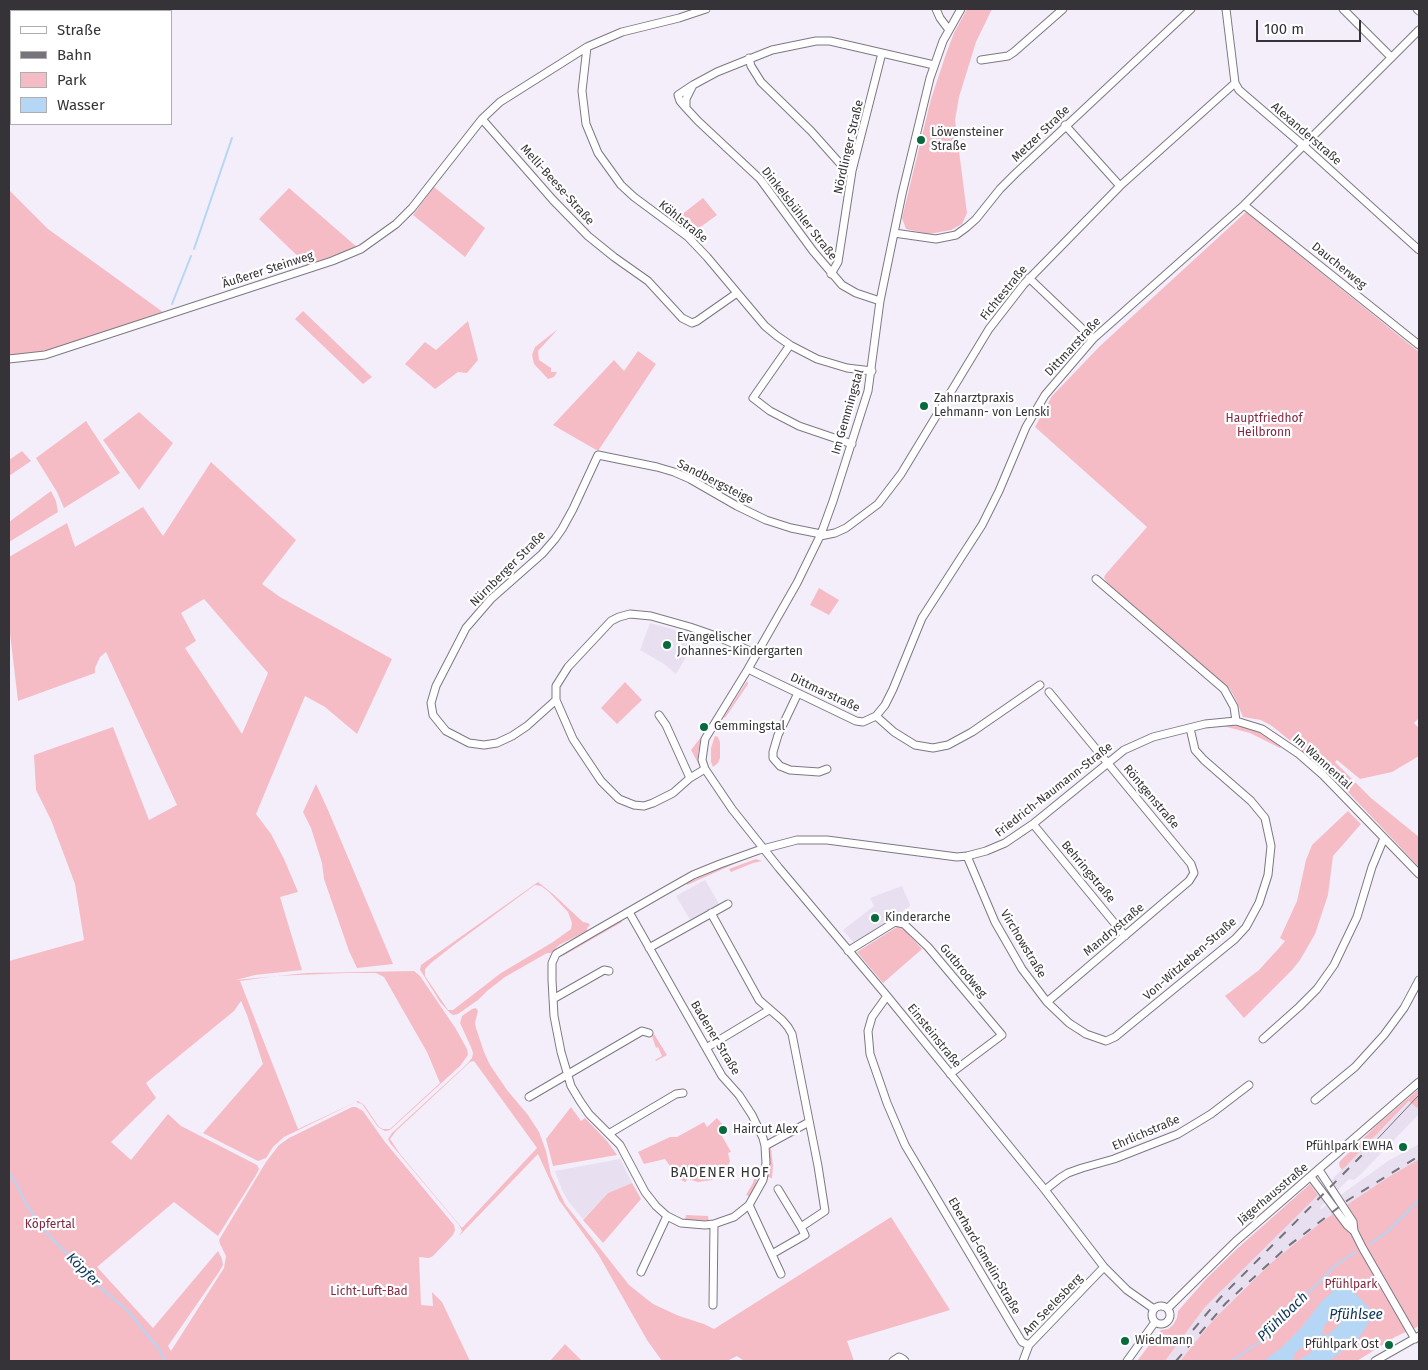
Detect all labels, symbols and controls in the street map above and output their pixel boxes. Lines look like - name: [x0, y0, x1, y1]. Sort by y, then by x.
- legend: [10, 10, 172, 125]
- scale bar: [1258, 10, 1363, 42]
- text: 100 m: [1264, 20, 1304, 38]
- text: Straße: [57, 21, 101, 39]
- text: Bahn: [57, 46, 92, 64]
- text: Park: [57, 71, 87, 89]
- text: Wasser: [57, 96, 105, 114]
- street label: Nördlinger Straße: [831, 98, 867, 196]
- street label: Alexanderstraße: [1268, 100, 1344, 168]
- street label: Metzer Straße: [1009, 103, 1073, 165]
- place label: Löwensteiner Straße: [931, 126, 1004, 154]
- marker: Löwensteiner Straße: [915, 134, 927, 146]
- street label: Melli-Beese-Straße: [517, 142, 597, 228]
- street label: Dinkelsbühler Straße: [758, 165, 840, 263]
- street label: Köhlstraße: [656, 198, 710, 246]
- street label: Daucherweg: [1309, 239, 1369, 293]
- street label: Äußerer Steinweg: [221, 248, 315, 292]
- street label: Fichtestraße: [977, 263, 1031, 323]
- street label: Dittmarstraße: [1042, 315, 1104, 379]
- street label: Im Gemmingstal: [829, 368, 867, 456]
- place label: Zahnarztpraxis Lehmann- von Lenski: [934, 392, 1050, 420]
- marker: Zahnarztpraxis Lehmann- von Lenski: [918, 400, 930, 412]
- park label: Hauptfriedhof Heilbronn: [1226, 412, 1302, 440]
- street label: Sandbergsteige: [674, 457, 756, 507]
- street label: Nürnberger Straße: [467, 528, 549, 610]
- place label: Evangelischer Johannes-Kindergarten: [677, 631, 803, 659]
- marker: Evangelischer Johannes-Kindergarten: [661, 639, 673, 651]
- street label: Dittmarstraße: [788, 671, 862, 715]
- place label: Gemmingstal: [714, 720, 785, 734]
- marker: Gemmingstal: [698, 721, 710, 733]
- street label: Im Wannental: [1289, 732, 1355, 792]
- street label: Friedrich-Naumann-Straße: [992, 740, 1116, 840]
- street label: Röntgenstraße: [1120, 762, 1182, 832]
- street label: Behringstraße: [1058, 838, 1118, 906]
- street label: Mandrystraße: [1081, 900, 1147, 960]
- street label: Virchowstraße: [997, 907, 1049, 981]
- place label: Kinderarche: [885, 911, 951, 925]
- marker: Kinderarche: [869, 912, 881, 924]
- street label: Von-Witzleben-Straße: [1141, 915, 1239, 1003]
- street label: Gutbrodweg: [936, 941, 990, 1001]
- street label: Badener Straße: [687, 998, 743, 1078]
- street label: Einsteinstraße: [904, 1001, 964, 1071]
- street label: Ehrlichstraße: [1110, 1112, 1182, 1154]
- place label: Haircut Alex: [733, 1123, 798, 1137]
- marker: Haircut Alex: [717, 1124, 729, 1136]
- place label: Pfühlpark EWHA: [1306, 1140, 1393, 1154]
- marker: Pfühlpark EWHA: [1397, 1141, 1409, 1153]
- street label: Jägerhausstraße: [1235, 1160, 1311, 1228]
- district label: BADENER HOF: [669, 1165, 771, 1181]
- street label: Eberhard-Gmelin-Straße: [945, 1195, 1023, 1317]
- park label: Köpfertal: [25, 1218, 75, 1232]
- water label: Köpfer: [62, 1249, 104, 1291]
- street label: Am Seelesberg: [1020, 1271, 1086, 1339]
- park label: Pfühlpark: [1325, 1278, 1377, 1292]
- park label: Licht-Luft-Bad: [330, 1285, 408, 1299]
- water label: Pfühlbach: [1254, 1289, 1312, 1345]
- water label: Pfühlsee: [1329, 1307, 1383, 1323]
- place label: Wiedmann: [1135, 1334, 1193, 1348]
- marker: Wiedmann: [1119, 1335, 1131, 1347]
- place label: Pfühlpark Ost: [1305, 1338, 1379, 1352]
- marker: Pfühlpark Ost: [1383, 1339, 1395, 1351]

